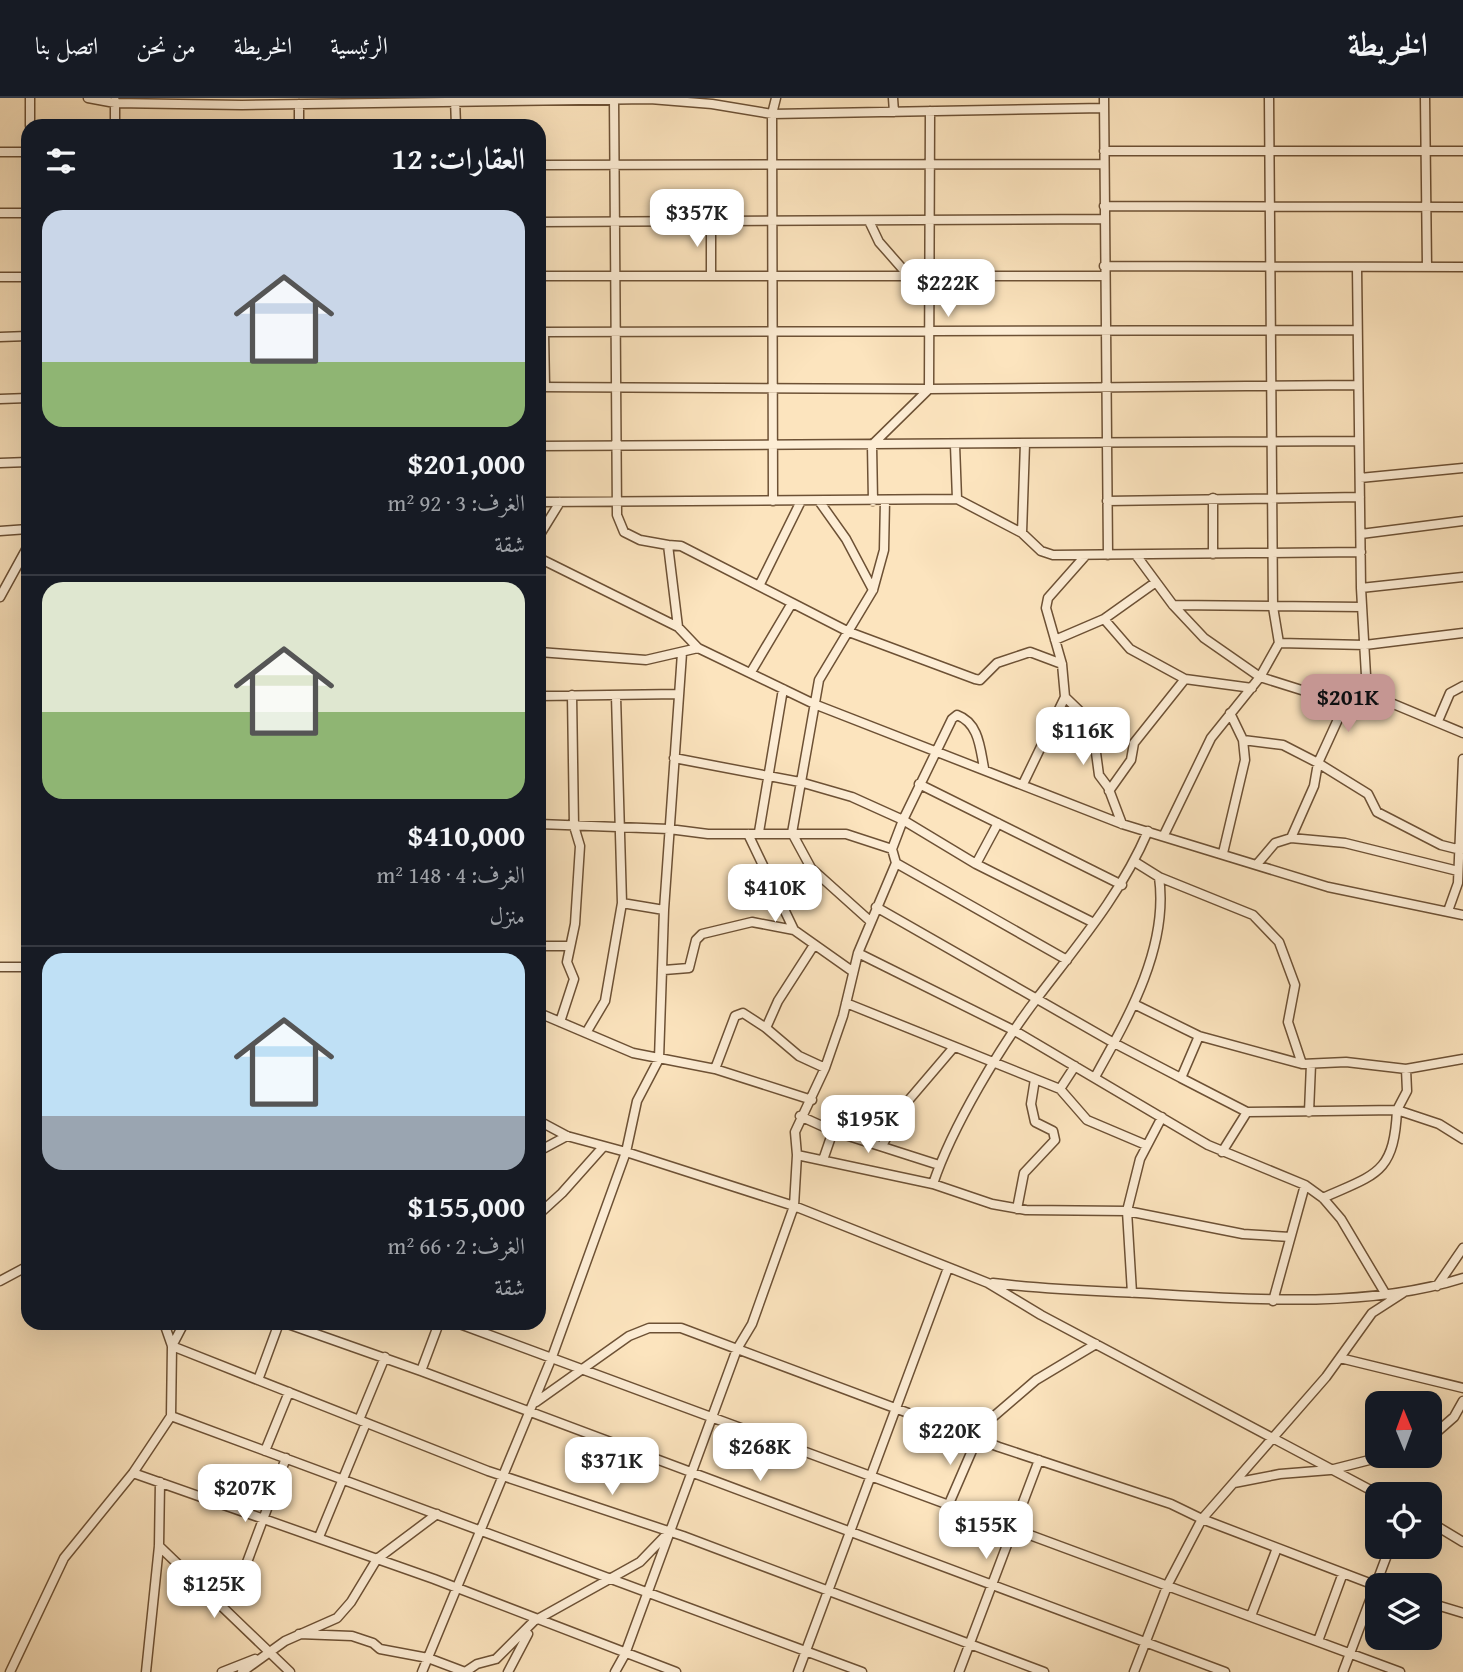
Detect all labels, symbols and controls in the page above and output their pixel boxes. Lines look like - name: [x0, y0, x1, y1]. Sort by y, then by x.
- text: الخريطة: [1348, 20, 1428, 68]
- text: اتصل بنا: [35, 28, 98, 63]
- text: من نحن: [136, 28, 196, 63]
- text: الخريطة: [234, 28, 292, 63]
- text: الرئيسية: [330, 28, 388, 63]
- text: العقارات: 12: [392, 136, 525, 180]
- icon: filters: [42, 142, 80, 180]
- pin: $357K: [648, 190, 746, 249]
- text: $357K: [666, 195, 728, 228]
- icon: home: [221, 256, 347, 382]
- pin: $222K: [899, 260, 997, 319]
- text: $222K: [917, 265, 979, 298]
- text: $201,000: [408, 441, 525, 485]
- text: الغرف: 3 · 92 m²: [388, 486, 525, 519]
- text: شقة: [495, 527, 525, 560]
- icon: home: [221, 628, 347, 754]
- pin: $201K: [1299, 674, 1397, 734]
- text: $201K: [1317, 680, 1379, 713]
- pin: $116K: [1034, 708, 1132, 767]
- text: $116K: [1052, 713, 1114, 746]
- text: $410,000: [408, 813, 525, 857]
- text: الغرف: 4 · 148 m²: [377, 858, 525, 891]
- pin: $410K: [726, 864, 824, 924]
- text: $410K: [744, 870, 806, 903]
- text: منزل: [490, 899, 525, 932]
- icon: home: [221, 999, 347, 1125]
- pin: $195K: [819, 1096, 917, 1155]
- text: $195K: [837, 1101, 899, 1134]
- text: $155,000: [408, 1184, 525, 1228]
- text: الغرف: 2 · 66 m²: [388, 1229, 525, 1262]
- text: شقة: [495, 1270, 525, 1303]
- north arrow: [1365, 1391, 1442, 1468]
- map controls: [1365, 1391, 1442, 1650]
- pin: $220K: [901, 1408, 999, 1467]
- text: $220K: [919, 1413, 981, 1446]
- pin: $268K: [711, 1424, 809, 1483]
- text: $268K: [729, 1429, 791, 1462]
- pin: $371K: [563, 1438, 661, 1497]
- text: $371K: [581, 1443, 643, 1476]
- pin: $207K: [196, 1464, 294, 1524]
- text: $207K: [214, 1470, 276, 1503]
- button: locate: [1365, 1482, 1442, 1559]
- pin: $155K: [937, 1502, 1035, 1561]
- text: $155K: [955, 1507, 1017, 1540]
- pin: $125K: [165, 1560, 263, 1620]
- text: $125K: [183, 1566, 245, 1599]
- button: layers: [1365, 1573, 1442, 1650]

